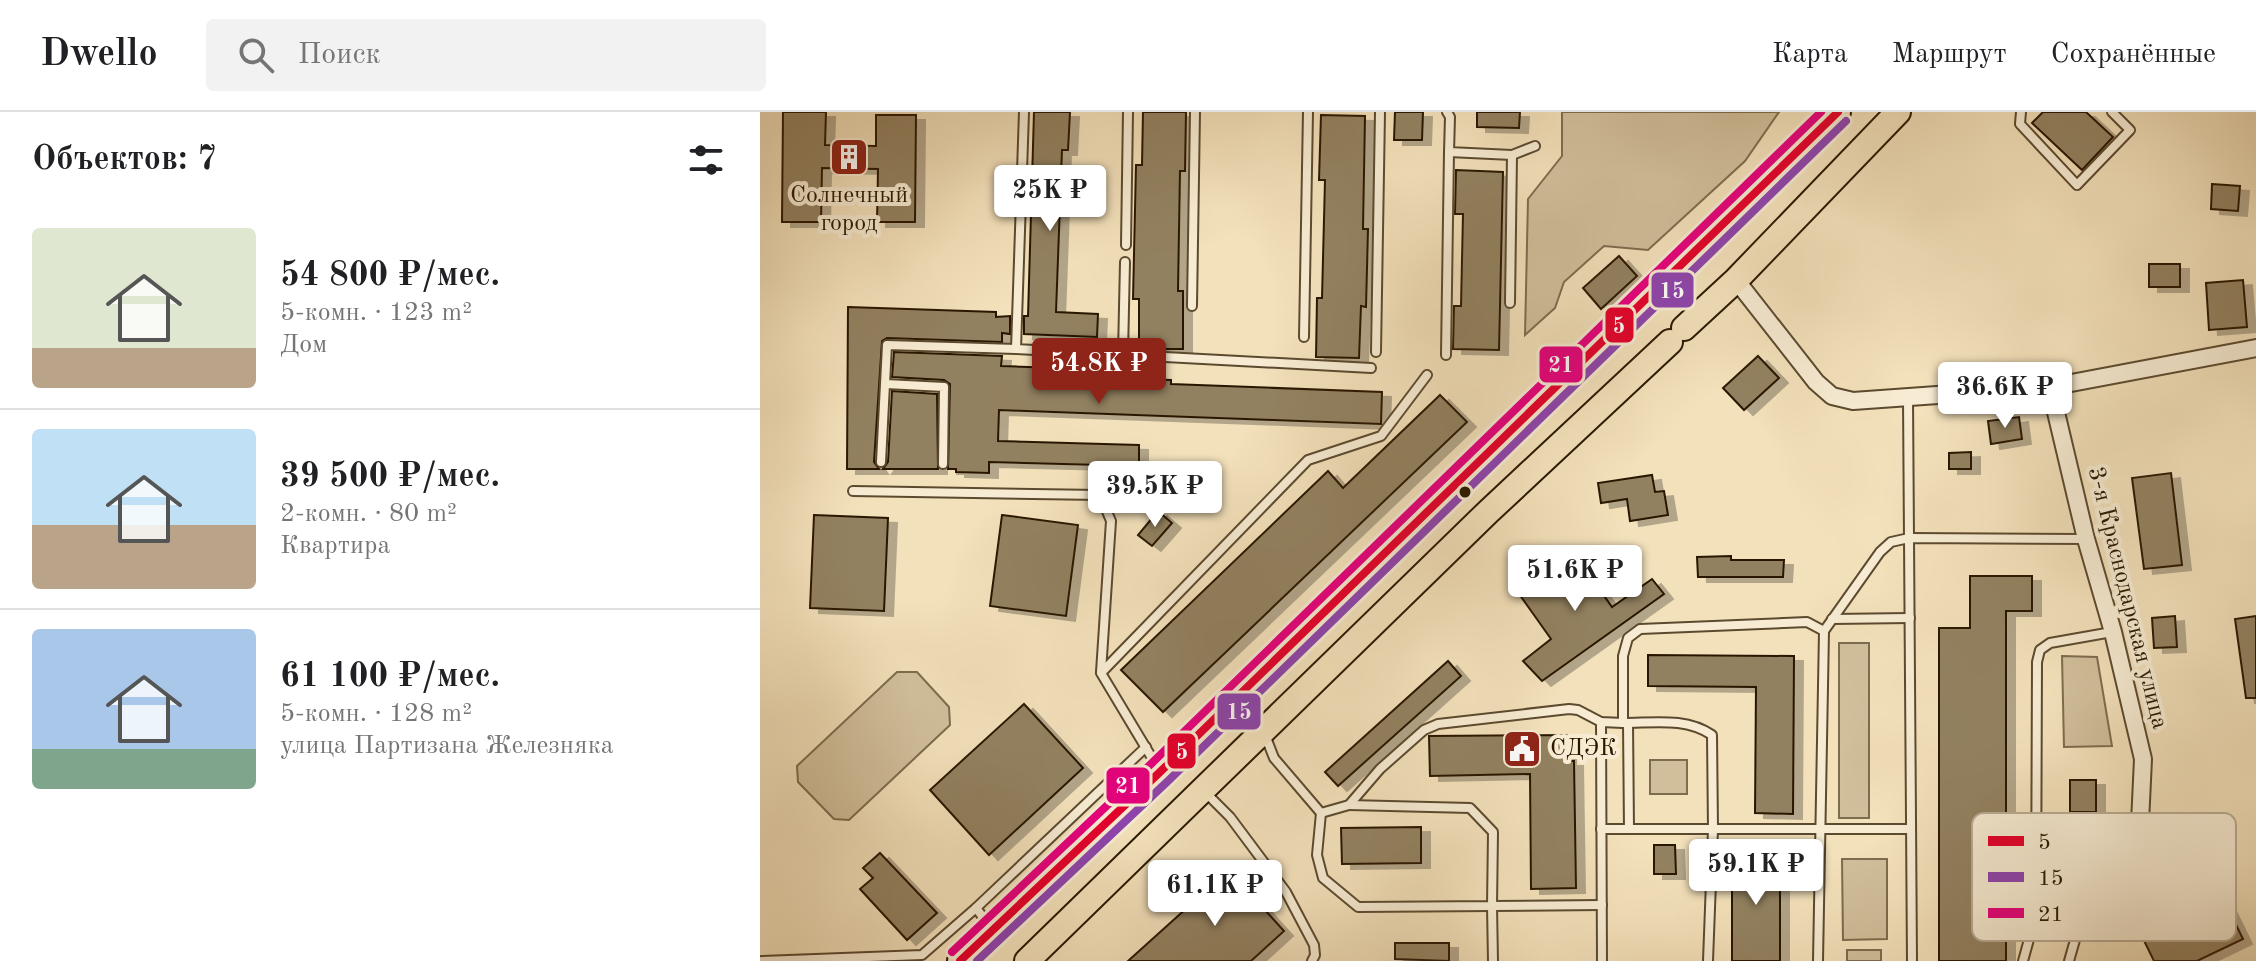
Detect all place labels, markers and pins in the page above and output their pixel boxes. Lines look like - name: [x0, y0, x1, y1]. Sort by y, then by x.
- building icon: Солнечный город: [828, 136, 870, 178]
- pin: 25K ₽: [994, 165, 1106, 233]
- place label: Солнечный город: [790, 184, 908, 236]
- pin: 54.8K ₽: [1025, 338, 1173, 406]
- pin: 36.6K ₽: [1931, 362, 2079, 430]
- pin: 39.5K ₽: [1081, 461, 1229, 529]
- unlabelled marker: [1457, 484, 1473, 500]
- pin: 51.6K ₽: [1501, 545, 1649, 613]
- public building icon: СДЭК: [1501, 728, 1543, 770]
- place label: СДЭК: [1550, 737, 1617, 761]
- pin: 59.1K ₽: [1682, 839, 1830, 907]
- pin: 61.1K ₽: [1141, 860, 1289, 928]

